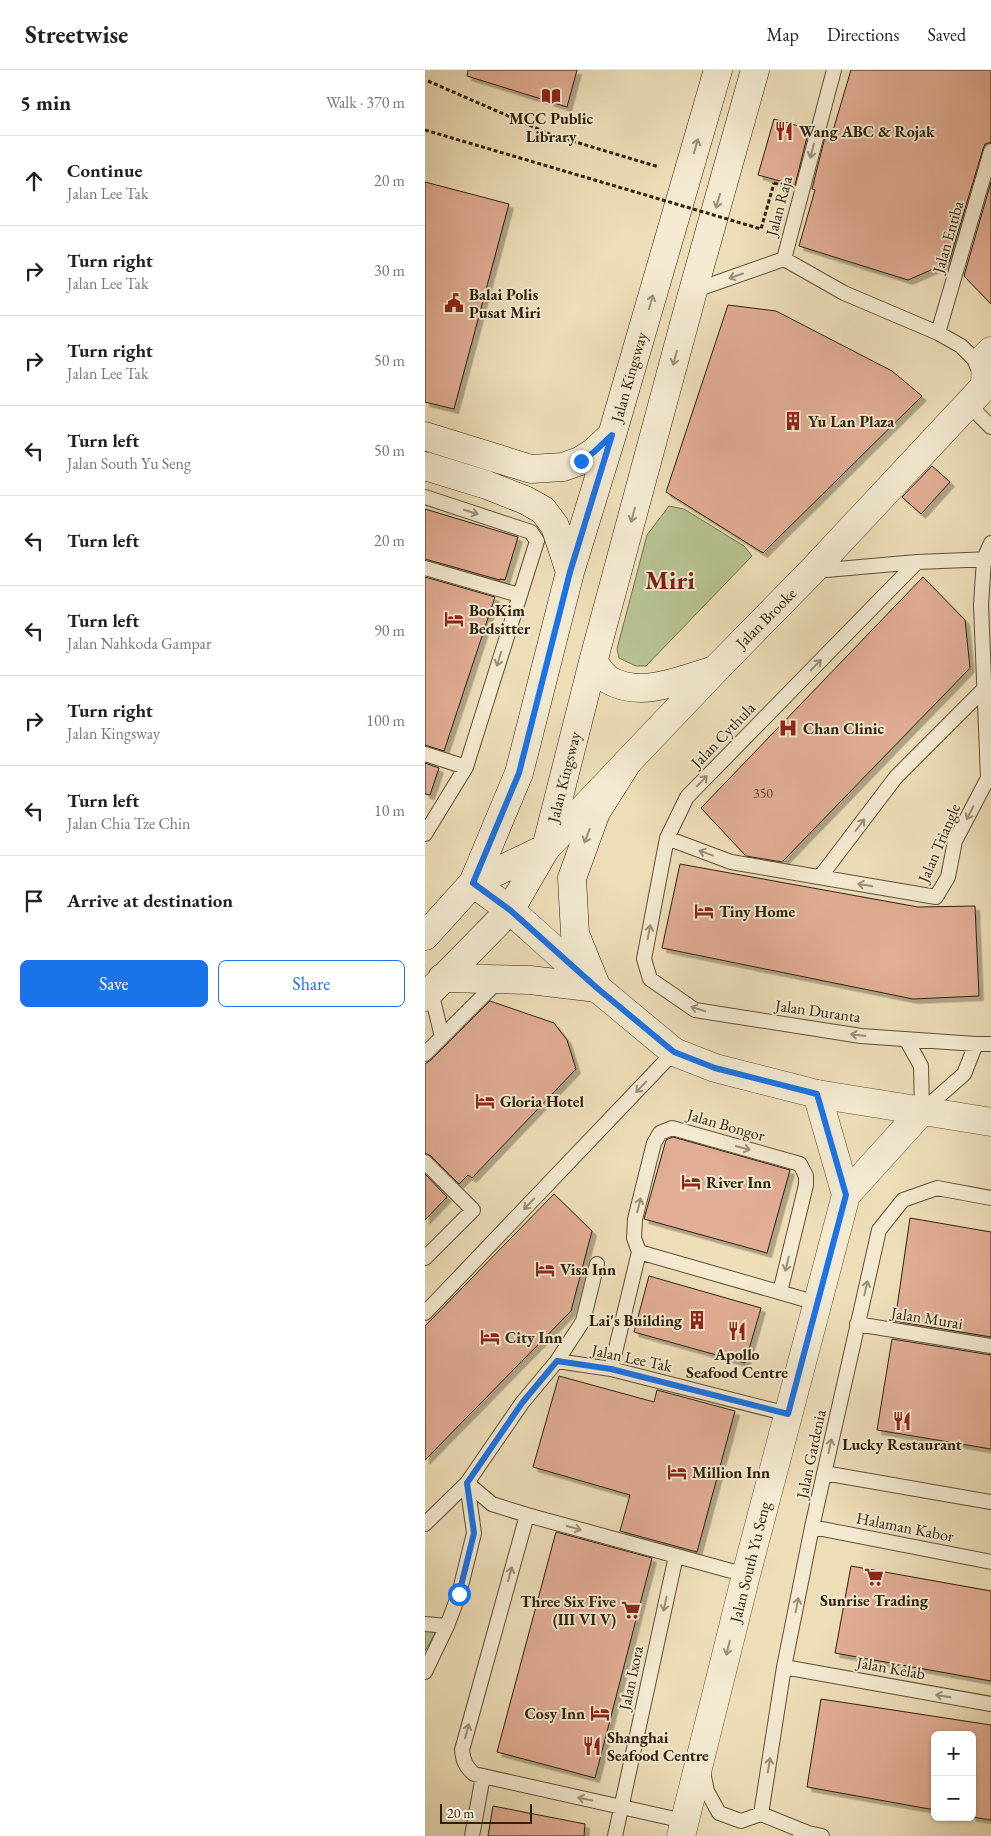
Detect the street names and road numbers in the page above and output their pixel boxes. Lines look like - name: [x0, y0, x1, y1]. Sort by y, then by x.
- street label: Jalan Raja: [760, 173, 797, 240]
- street label: Jalan Entiba: [927, 198, 969, 278]
- street label: Jalan Kingsway: [606, 328, 652, 427]
- street label: Jalan Brooke: [730, 583, 801, 654]
- street label: Jalan Cythula: [685, 697, 760, 774]
- street label: Jalan Kingsway: [542, 728, 586, 827]
- street label: Jalan Triangle: [912, 800, 965, 888]
- street label: Jalan Duranta: [772, 994, 863, 1027]
- street label: Jalan Bongor: [683, 1103, 768, 1146]
- street label: Jalan Murai: [888, 1302, 964, 1334]
- street label: Jalan Lee Tak: [588, 1339, 675, 1377]
- street label: Jalan Gardenia: [791, 1407, 831, 1502]
- street label: Jalan South Yu Seng: [724, 1498, 775, 1627]
- street label: Halaman Kabor: [854, 1507, 956, 1547]
- street label: Jalan Ixora: [614, 1643, 648, 1714]
- street label: Jalan Kelab: [853, 1651, 927, 1684]

